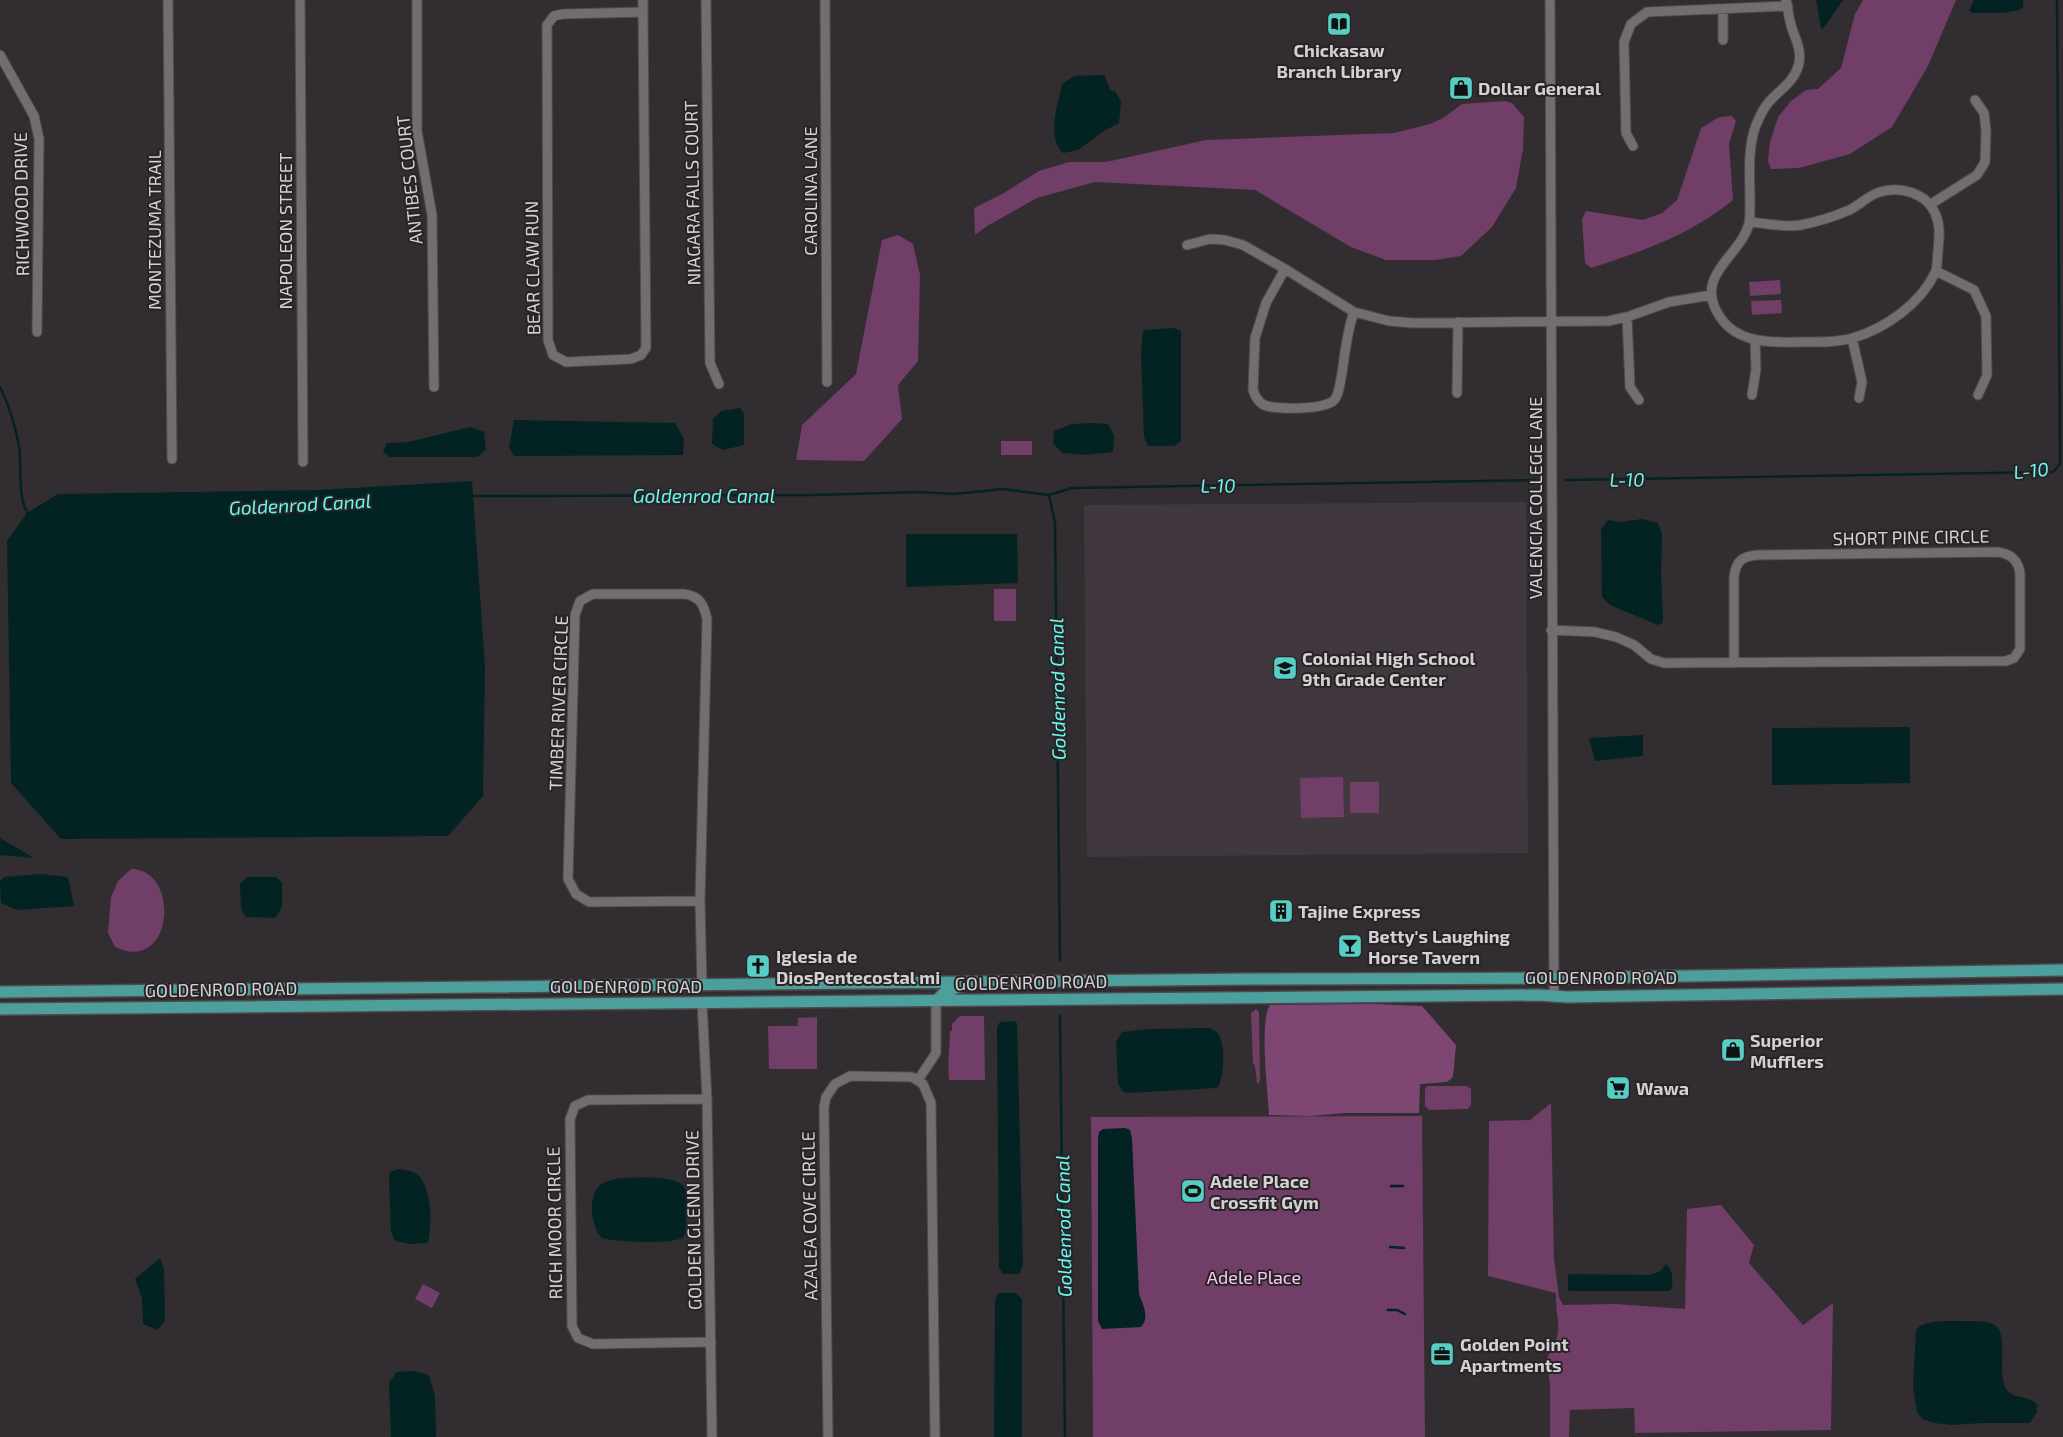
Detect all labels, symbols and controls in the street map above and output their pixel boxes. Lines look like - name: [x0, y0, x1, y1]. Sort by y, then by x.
- library icon: Chickasaw Branch Library: [1326, 11, 1352, 37]
- place label: Chickasaw Branch Library: [1276, 39, 1402, 82]
- shop icon: Dollar General: [1448, 75, 1474, 101]
- place label: Dollar General: [1478, 77, 1601, 99]
- street label: NIAGARA FALLS COURT: [679, 100, 705, 286]
- street label: ANTIBES COURT: [391, 114, 427, 246]
- street label: CAROLINA LANE: [799, 126, 821, 256]
- street label: RICHWOOD DRIVE: [9, 132, 33, 276]
- street label: MONTEZUMA TRAIL: [143, 150, 165, 310]
- street label: NAPOLEON STREET: [274, 152, 296, 309]
- street label: BEAR CLAW RUN: [520, 201, 544, 335]
- street label: VALENCIA COLLEGE LANE: [1524, 397, 1546, 599]
- water label: L-10: [2012, 457, 2050, 483]
- water label: L-10: [1609, 467, 1645, 491]
- water label: L-10: [1200, 473, 1236, 497]
- water label: Goldenrod Canal: [633, 484, 775, 507]
- water label: Goldenrod Canal: [228, 489, 372, 519]
- street label: SHORT PINE CIRCLE: [1832, 525, 1990, 549]
- street label: TIMBER RIVER CIRCLE: [544, 615, 572, 791]
- water label: Goldenrod Canal: [1044, 618, 1070, 760]
- place label: Colonial High School 9th Grade Center: [1302, 647, 1476, 690]
- school or university icon: Colonial High School 9th Grade Center: [1272, 655, 1298, 681]
- building icon: Tajine Express: [1268, 898, 1294, 924]
- place label: Tajine Express: [1298, 900, 1421, 922]
- place label: Betty's Laughing Horse Tavern: [1368, 925, 1511, 968]
- bar icon: Betty's Laughing Horse Tavern: [1337, 933, 1363, 959]
- place label: Iglesia de DiosPentecostal mi: [776, 945, 940, 988]
- church icon: Iglesia de DiosPentecostal mi: [745, 953, 771, 979]
- street label: GOLDENROD ROAD: [1525, 966, 1677, 988]
- street label: GOLDENROD ROAD: [954, 970, 1108, 994]
- street label: GOLDENROD ROAD: [550, 975, 702, 997]
- street label: GOLDENROD ROAD: [144, 977, 298, 1001]
- place label: Superior Mufflers: [1750, 1029, 1824, 1072]
- shop icon: Superior Mufflers: [1720, 1037, 1746, 1063]
- supermarket icon: Wawa: [1605, 1075, 1631, 1101]
- place label: Wawa: [1636, 1077, 1689, 1099]
- street label: GOLDEN GLENN DRIVE: [680, 1130, 706, 1310]
- street label: AZALEA COVE CIRCLE: [797, 1131, 821, 1301]
- street label: RICH MOOR CIRCLE: [542, 1146, 566, 1300]
- water label: Goldenrod Canal: [1050, 1155, 1076, 1297]
- place label: Adele Place Crossfit Gym: [1210, 1170, 1319, 1213]
- sports icon: Adele Place Crossfit Gym: [1180, 1178, 1206, 1204]
- park label: Adele Place: [1207, 1266, 1301, 1288]
- place label: Golden Point Apartments: [1460, 1333, 1569, 1376]
- office icon: Golden Point Apartments: [1429, 1341, 1455, 1367]

